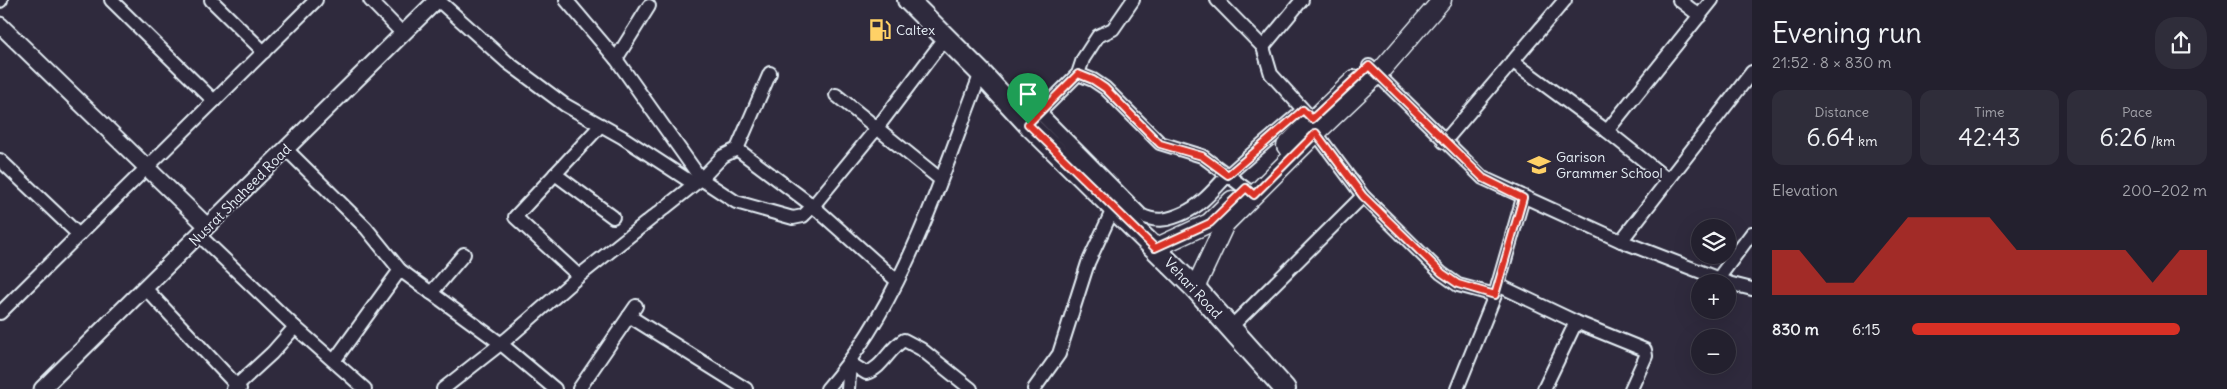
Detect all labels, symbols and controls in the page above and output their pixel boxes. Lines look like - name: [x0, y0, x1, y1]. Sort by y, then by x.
- text: Evening run: [1772, 15, 1922, 51]
- fuel station icon: Caltex: [867, 17, 893, 43]
- button: share: [2155, 17, 2207, 69]
- place label: Caltex: [896, 21, 935, 39]
- text: 21:52 · 8 × 830 m: [1772, 52, 1891, 72]
- pin: [1007, 73, 1049, 124]
- icon: arrive: [1014, 80, 1042, 108]
- text: Distance: [1814, 103, 1869, 121]
- text: Time: [1974, 103, 2005, 121]
- text: Pace: [2122, 103, 2152, 121]
- text: 6.64: [1806, 121, 1855, 153]
- text: 42:43: [1958, 121, 2021, 153]
- text: 6:26: [2099, 121, 2147, 153]
- text: km: [1855, 132, 1877, 150]
- text: /km: [2147, 132, 2175, 150]
- street label: Nusrat Shaheed Road: [185, 140, 295, 250]
- place label: Garison Grammer School: [1556, 148, 1663, 182]
- school or university icon: Garison Grammer School: [1526, 152, 1552, 178]
- text: Elevation: [1772, 180, 1838, 200]
- text: 200–202 m: [2122, 180, 2207, 200]
- map controls: [1691, 219, 1736, 374]
- button: layers: [1691, 219, 1736, 264]
- street label: Vehari Road: [1160, 254, 1226, 322]
- button: +: [1691, 274, 1736, 319]
- text: 830 m: [1772, 319, 1819, 339]
- text: 6:15: [1852, 319, 1880, 339]
- button: −: [1691, 329, 1736, 374]

